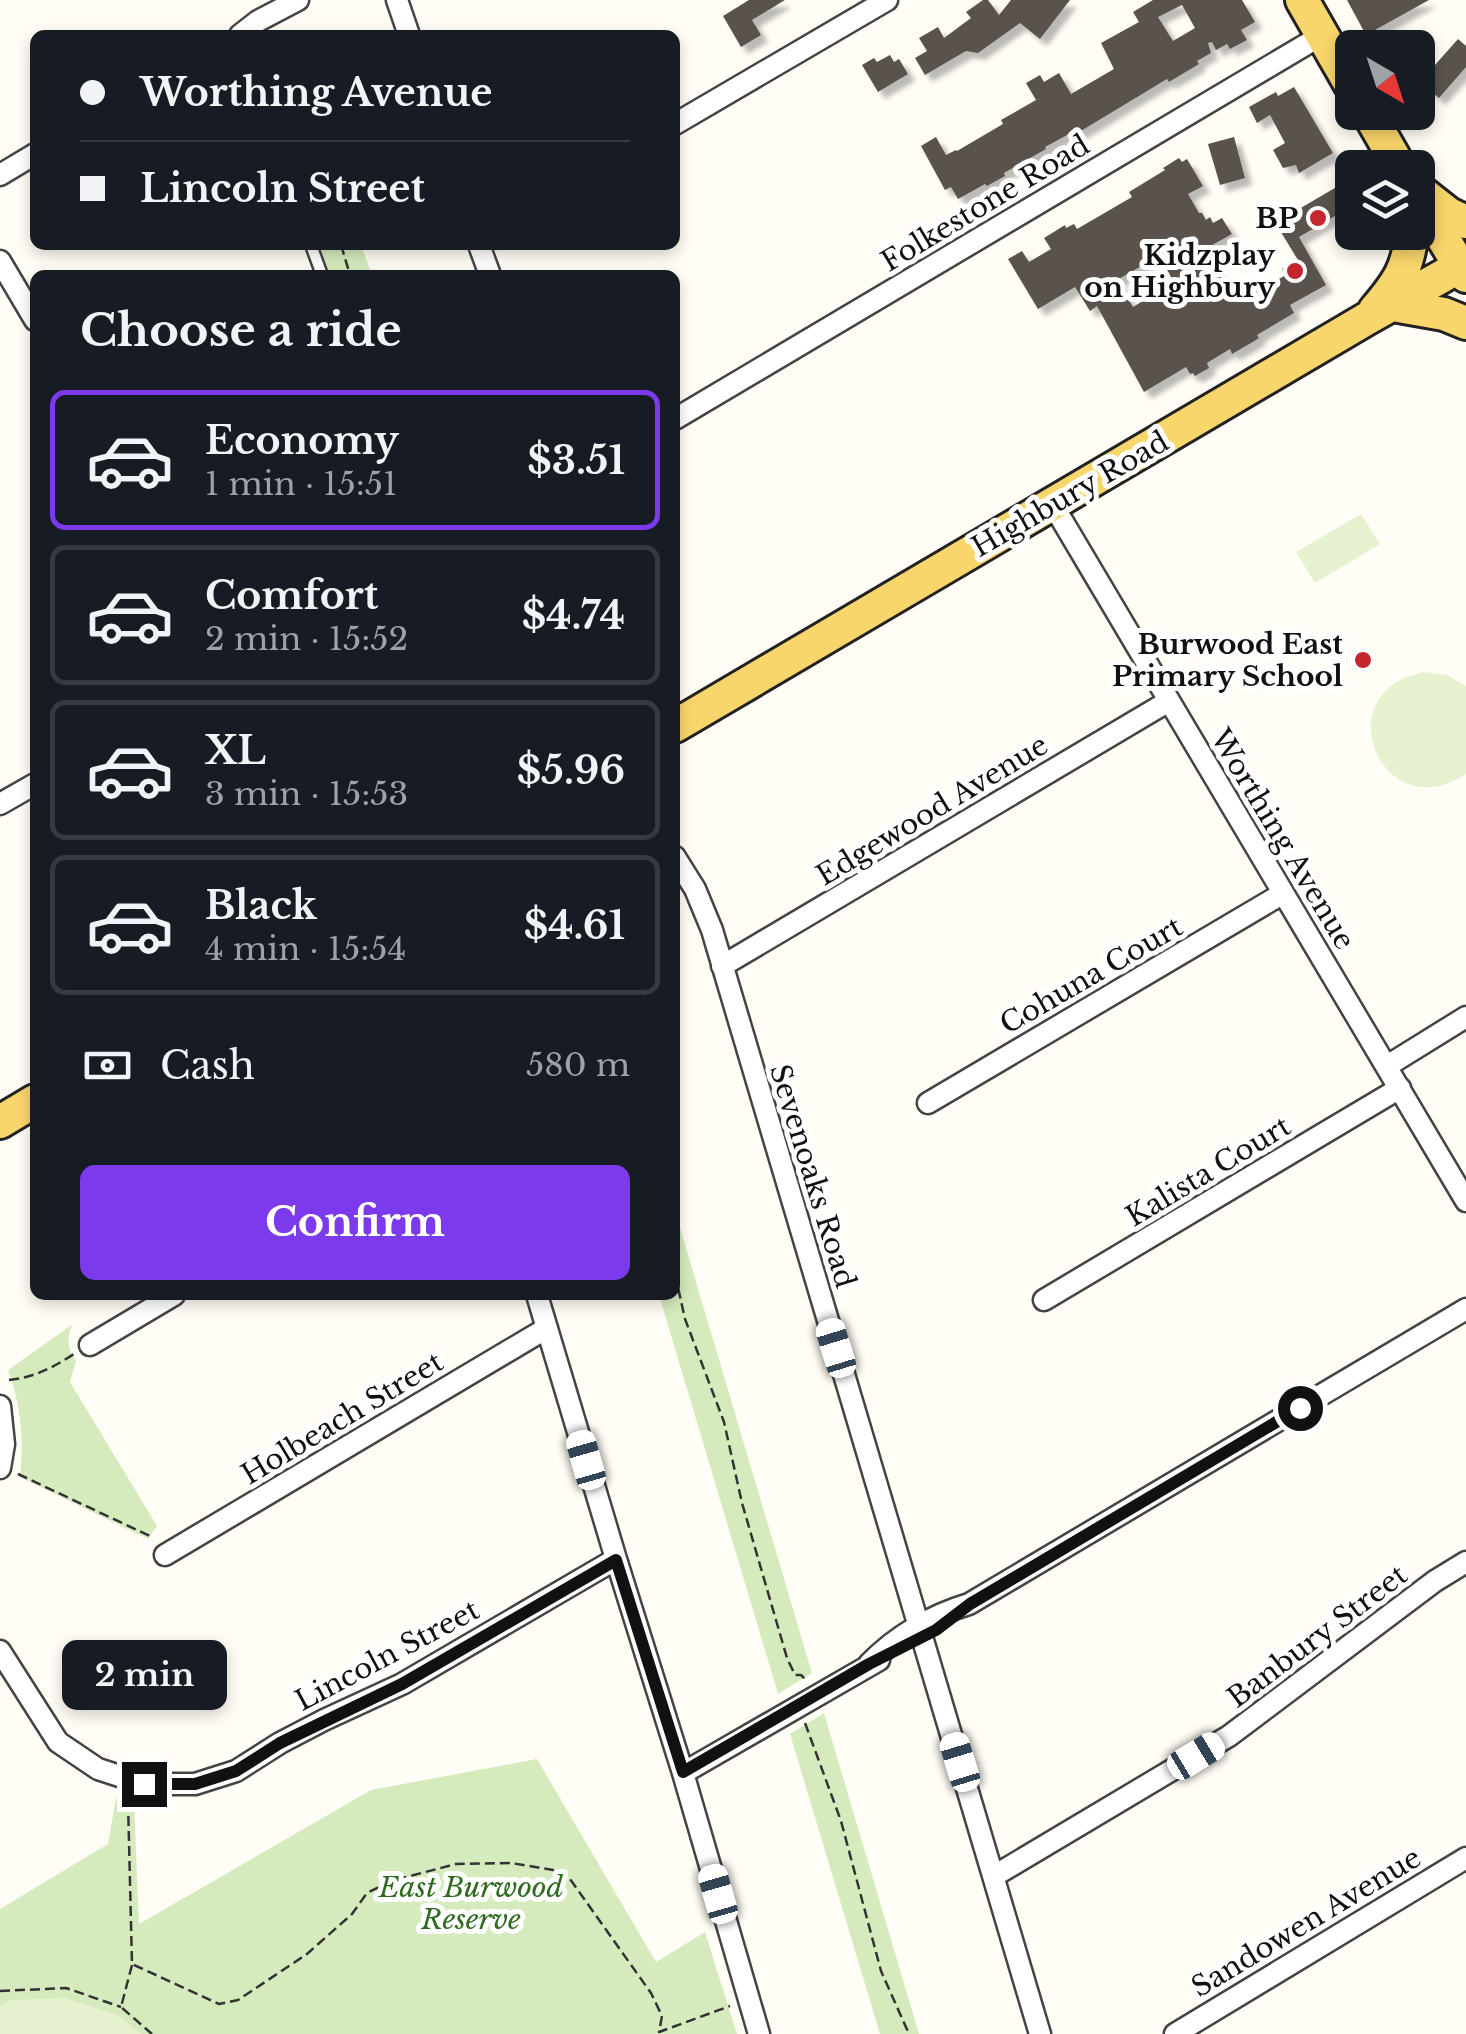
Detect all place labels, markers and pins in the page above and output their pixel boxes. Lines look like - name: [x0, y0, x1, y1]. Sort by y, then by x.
- place label: BP: [1256, 201, 1298, 236]
- marker: BP: [1307, 207, 1329, 229]
- place label: Kidzplay on Highbury: [1084, 238, 1276, 305]
- marker: Kidzplay on Highbury: [1284, 260, 1306, 282]
- place label: Burwood East Primary School: [1112, 627, 1343, 694]
- marker: Burwood East Primary School: [1352, 649, 1374, 671]

